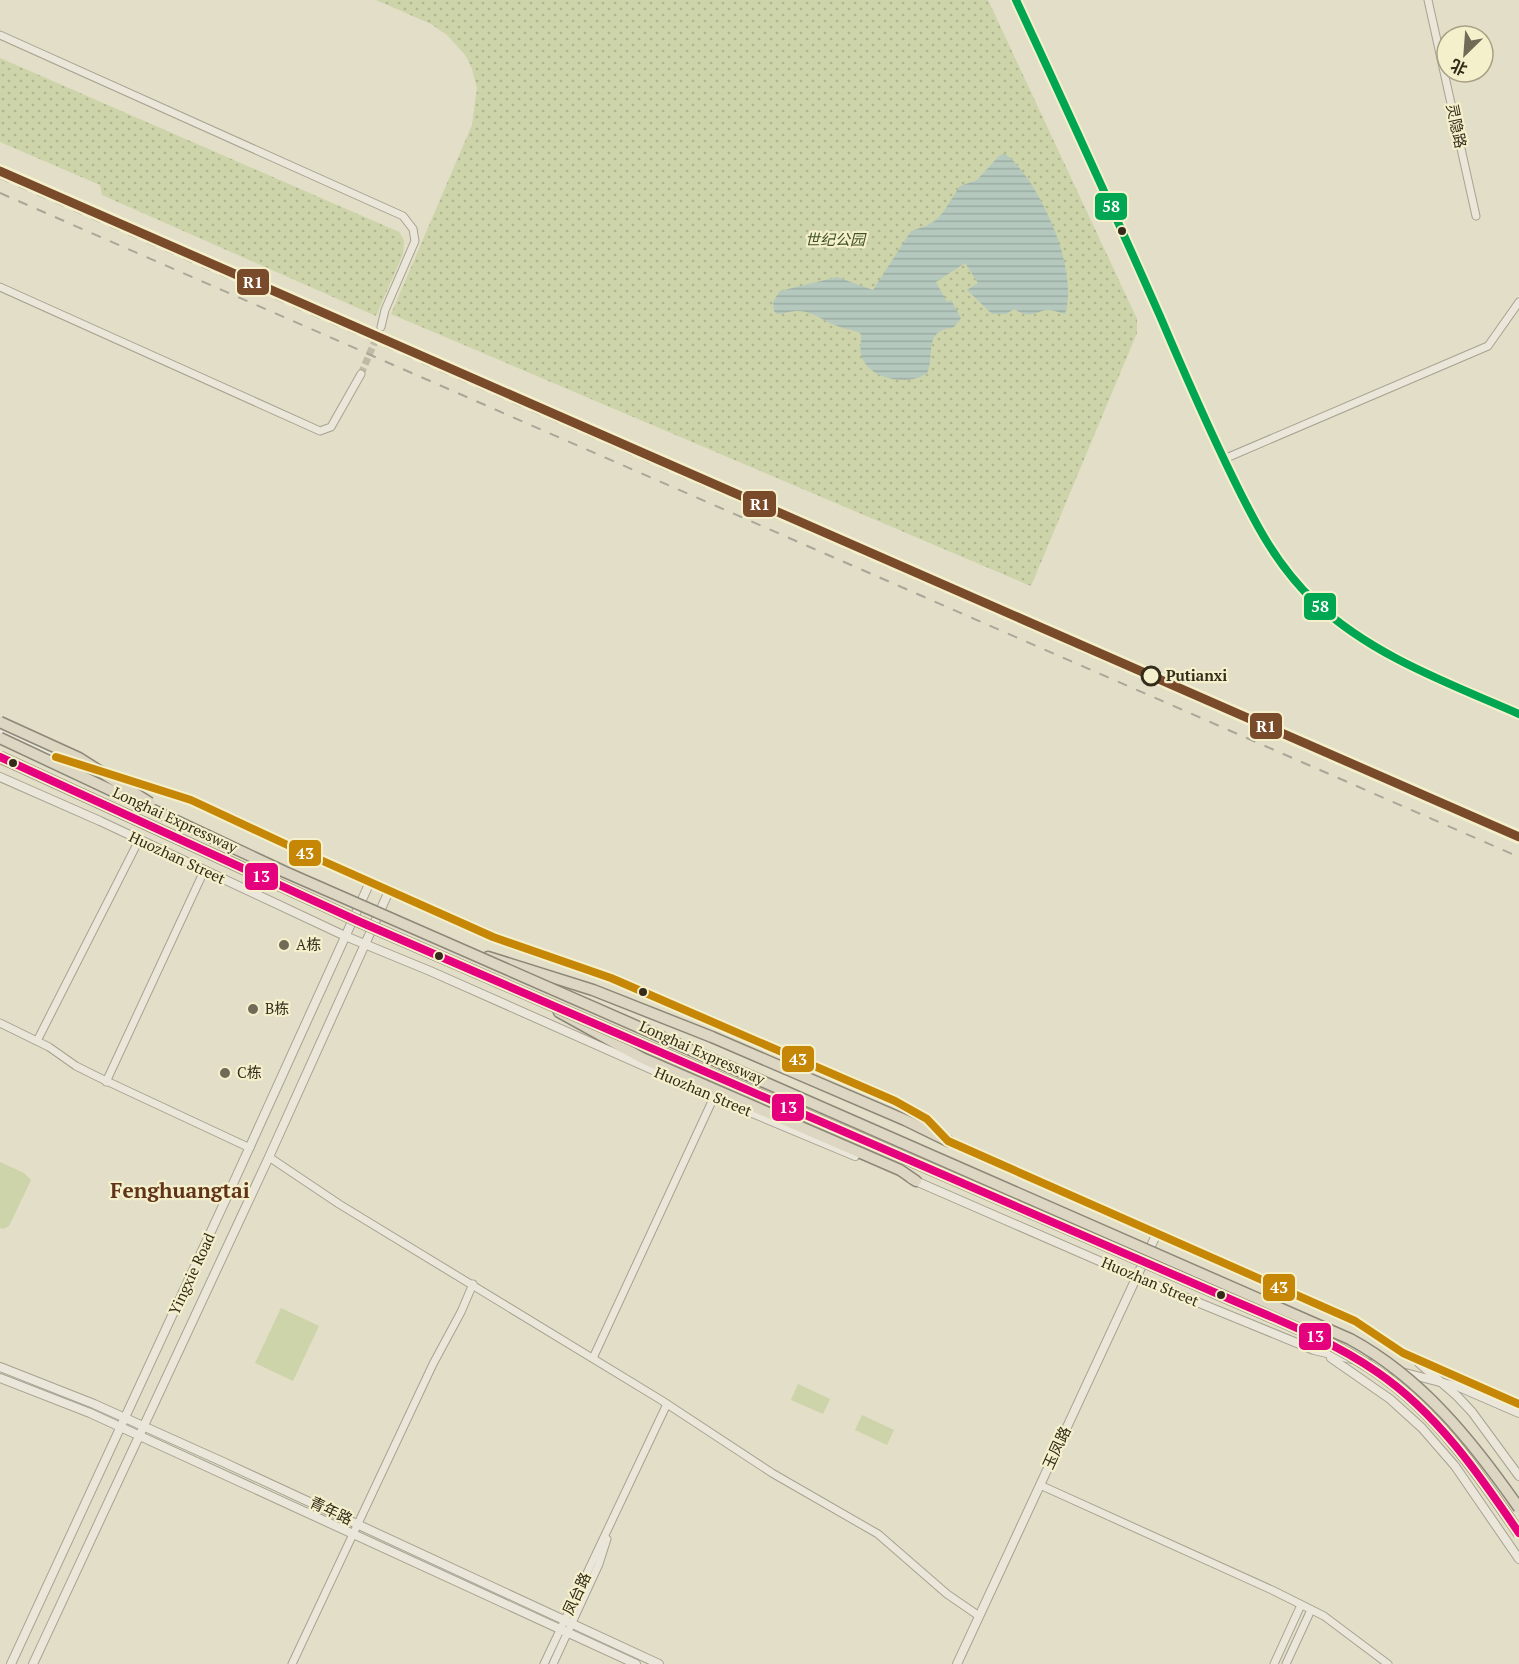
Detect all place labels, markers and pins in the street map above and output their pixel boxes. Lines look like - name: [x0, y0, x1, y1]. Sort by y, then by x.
- unlabelled marker: [1116, 225, 1128, 237]
- place label: Putianxi: [1166, 665, 1227, 685]
- marker: Putianxi: [1141, 666, 1161, 686]
- unlabelled marker: [7, 757, 19, 769]
- place label: A栋: [296, 934, 321, 954]
- marker: A栋: [277, 938, 291, 952]
- unlabelled marker: [433, 950, 445, 962]
- unlabelled marker: [637, 986, 649, 998]
- place label: B栋: [265, 998, 289, 1018]
- marker: B栋: [246, 1002, 260, 1016]
- place label: C栋: [237, 1062, 262, 1082]
- marker: C栋: [218, 1066, 232, 1080]
- unlabelled marker: [1215, 1289, 1227, 1301]

